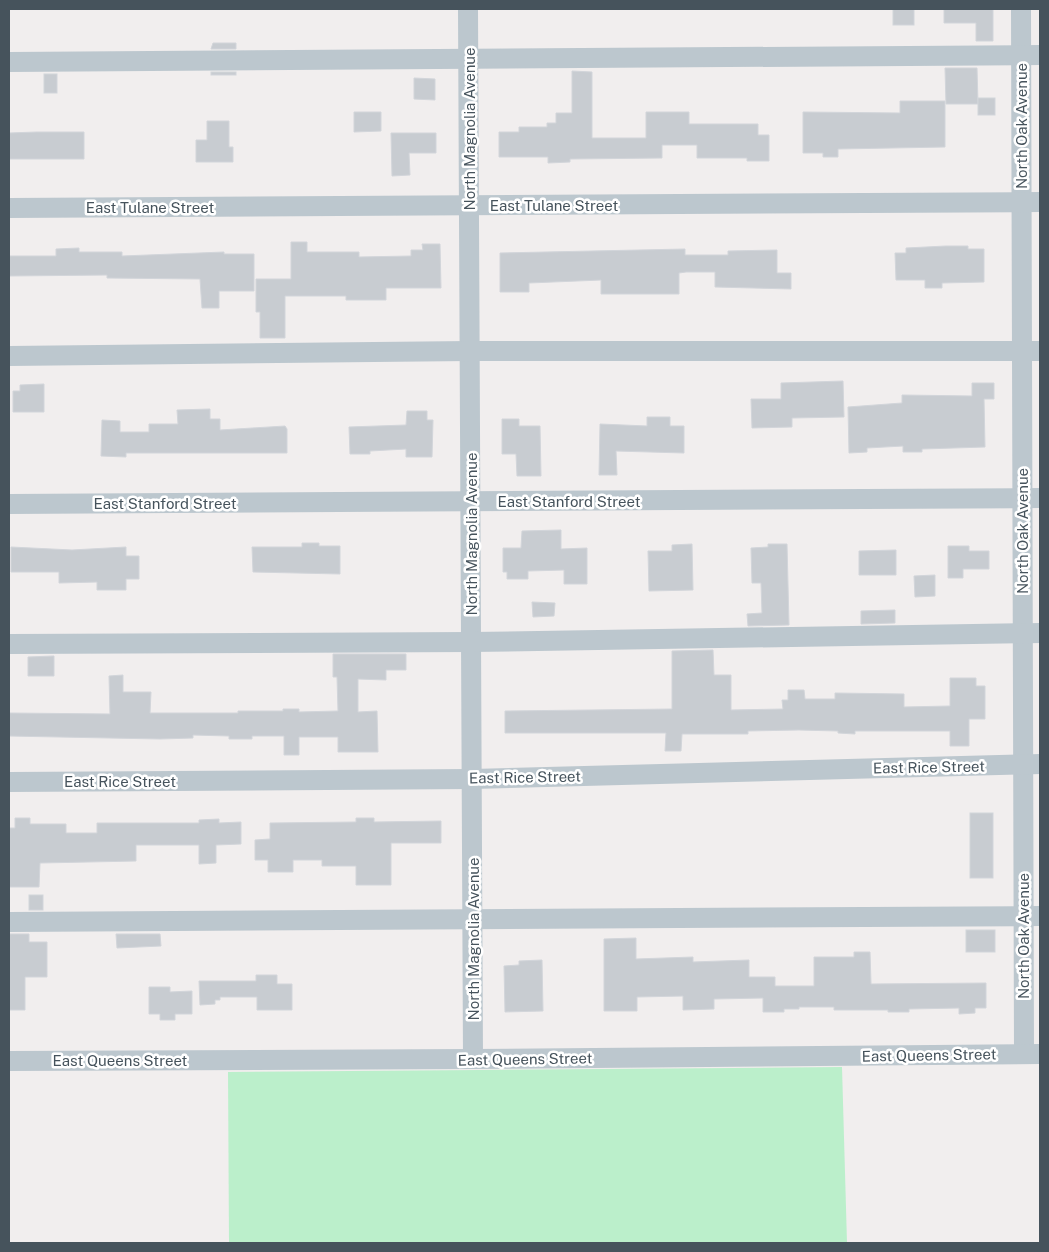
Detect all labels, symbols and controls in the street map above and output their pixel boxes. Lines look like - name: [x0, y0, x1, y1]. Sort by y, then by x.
- street label: North Magnolia Avenue: [461, 47, 478, 211]
- street label: North Oak Avenue: [1013, 63, 1030, 189]
- street label: East Tulane Street: [490, 197, 618, 214]
- street label: East Tulane Street: [86, 199, 214, 216]
- street label: North Magnolia Avenue: [463, 452, 480, 616]
- street label: North Oak Avenue: [1014, 468, 1031, 594]
- street label: East Stanford Street: [497, 493, 641, 510]
- street label: East Stanford Street: [93, 495, 237, 512]
- street label: East Rice Street: [873, 758, 985, 776]
- street label: East Rice Street: [469, 768, 581, 786]
- street label: East Rice Street: [64, 773, 176, 790]
- street label: North Magnolia Avenue: [465, 857, 482, 1021]
- street label: North Oak Avenue: [1015, 873, 1032, 999]
- street label: East Queens Street: [861, 1045, 997, 1065]
- street label: East Queens Street: [457, 1049, 593, 1069]
- street label: East Queens Street: [53, 1052, 188, 1069]

